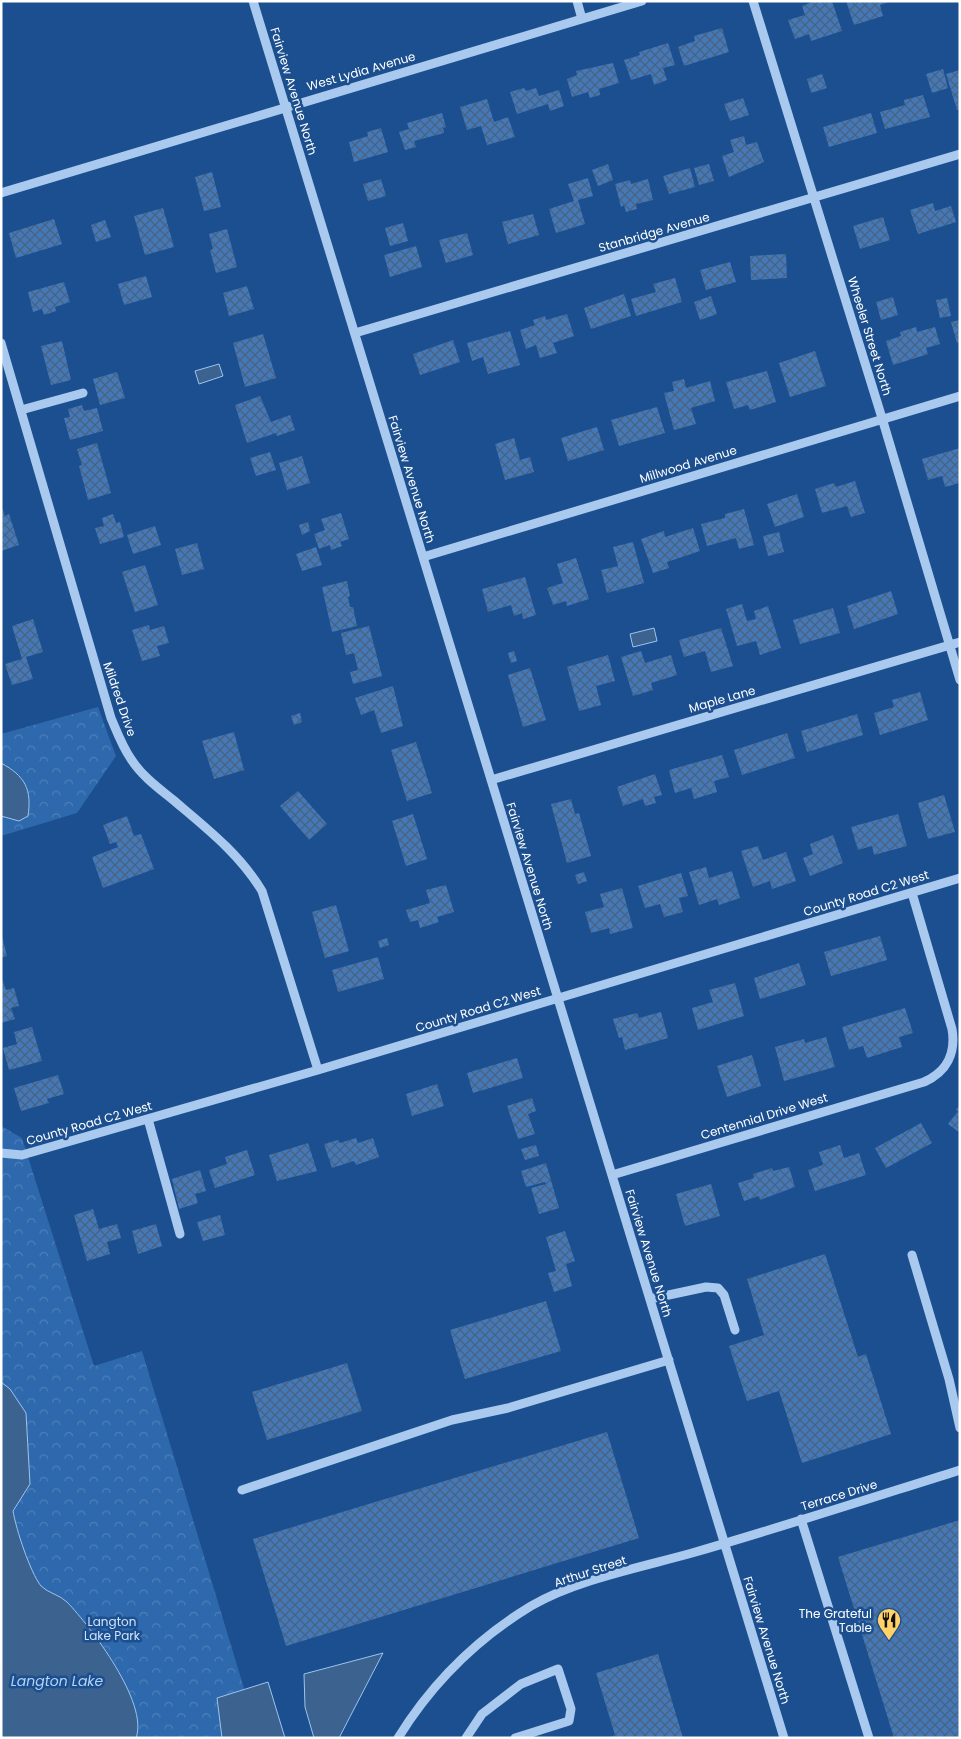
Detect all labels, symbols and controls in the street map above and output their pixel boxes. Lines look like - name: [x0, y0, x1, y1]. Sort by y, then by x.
- street label: Fairview Avenue North: [266, 25, 322, 157]
- street label: West Lydia Avenue: [305, 47, 417, 95]
- street label: Stanbridge Avenue: [597, 208, 711, 256]
- street label: Wheeler Street North: [844, 275, 896, 397]
- street label: Fairview Avenue North: [384, 413, 440, 545]
- street label: Millwood Avenue: [637, 441, 739, 487]
- street label: Mildred Drive: [99, 660, 141, 738]
- street label: Maple Lane: [687, 681, 757, 717]
- street label: Fairview Avenue North: [502, 800, 558, 932]
- street label: County Road C2 West: [801, 866, 931, 920]
- street label: County Road C2 West: [413, 982, 543, 1036]
- street label: Centennial Drive West: [698, 1089, 830, 1143]
- street label: County Road C2 West: [24, 1097, 154, 1149]
- street label: Fairview Avenue North: [621, 1187, 677, 1319]
- street label: Terrace Drive: [799, 1475, 879, 1515]
- street label: Arthur Street: [552, 1551, 628, 1591]
- street label: Fairview Avenue North: [739, 1574, 795, 1706]
- place label: The Grateful Table: [799, 1605, 872, 1636]
- restaurant icon: The Grateful Table: [876, 1607, 902, 1641]
- park label: Langton Lake Park: [84, 1613, 141, 1644]
- water label: Langton Lake: [11, 1671, 104, 1691]

